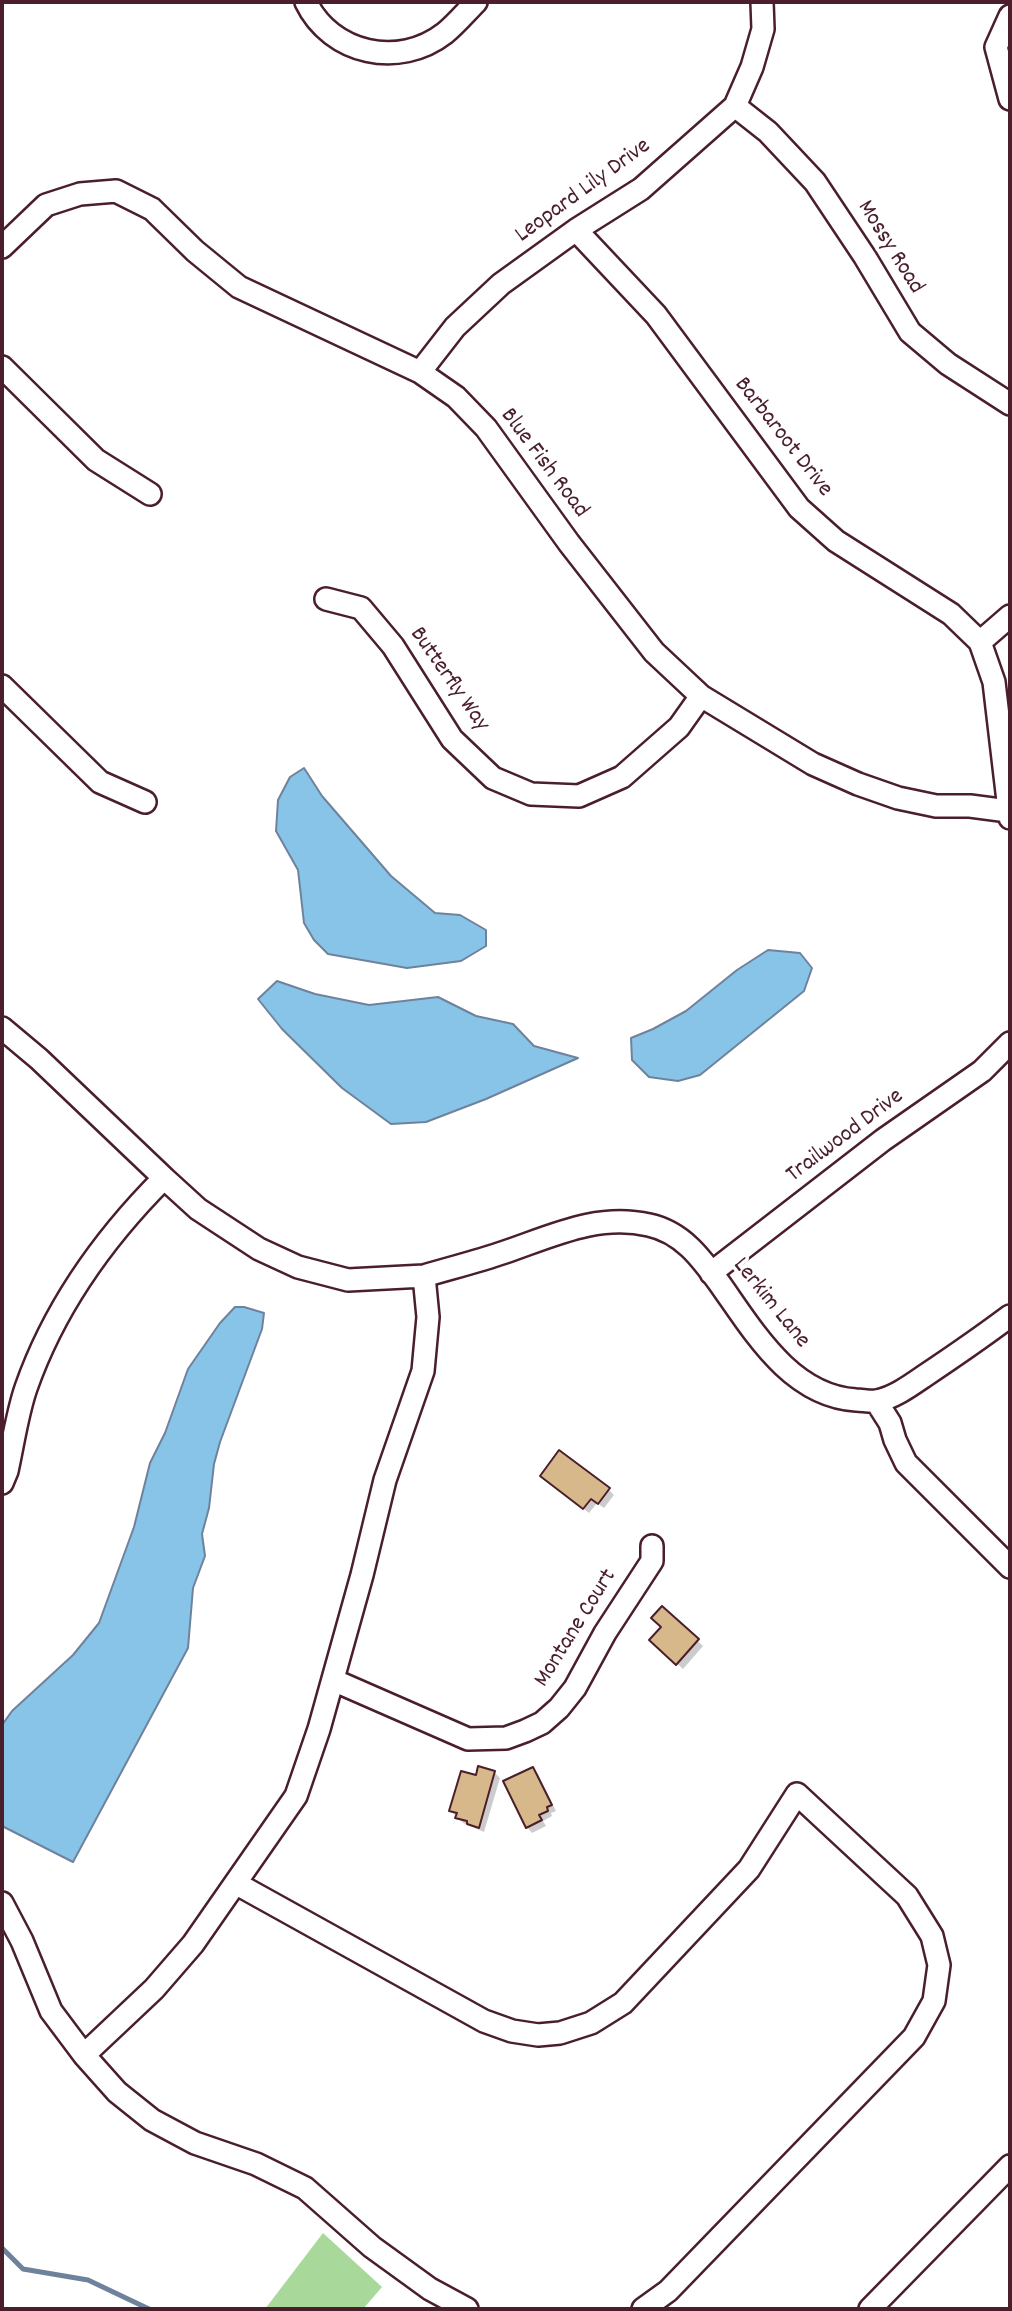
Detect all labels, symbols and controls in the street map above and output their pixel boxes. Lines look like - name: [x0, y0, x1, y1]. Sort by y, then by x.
- street label: Leopard Lily Drive: [511, 133, 657, 251]
- street label: Mossy Road: [849, 196, 929, 300]
- street label: Barbaroot Drive: [726, 372, 838, 504]
- street label: Blue Fish Road: [492, 403, 594, 525]
- street label: Butterfly Way: [402, 622, 494, 738]
- street label: Trailwood Drive: [782, 1083, 910, 1191]
- street label: Lerkim Lane: [725, 1253, 815, 1355]
- street label: Montane Court: [529, 1565, 625, 1693]

